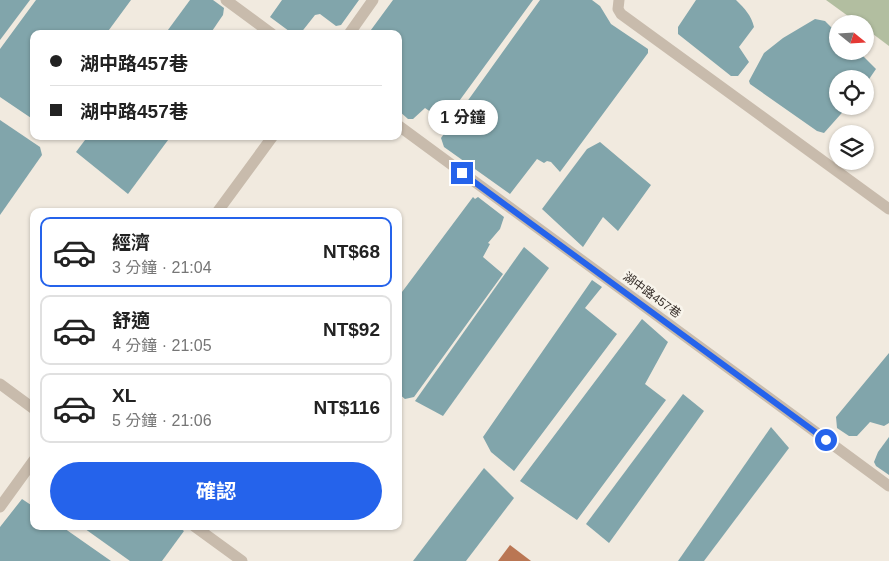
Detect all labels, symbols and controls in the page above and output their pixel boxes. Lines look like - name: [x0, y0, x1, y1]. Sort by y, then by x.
- north arrow: [829, 15, 874, 60]
- map controls: [829, 15, 874, 170]
- text: 湖中路457巷: [80, 53, 188, 74]
- button: locate: [829, 70, 874, 115]
- callout: 1 分鐘: [427, 100, 497, 136]
- text: 湖中路457巷: [80, 101, 188, 122]
- text: 1 分鐘: [440, 109, 486, 126]
- button: layers: [829, 125, 874, 170]
- route end: [451, 162, 473, 184]
- icon: car: [52, 230, 97, 275]
- text: 經濟: [112, 232, 150, 253]
- text: NT$68: [323, 241, 380, 262]
- text: 3 分鐘 · 21:04: [112, 259, 212, 276]
- street label: 湖中路457巷: [620, 269, 684, 321]
- icon: car: [52, 308, 97, 353]
- text: 舒適: [112, 310, 150, 331]
- text: NT$92: [323, 319, 380, 340]
- text: 4 分鐘 · 21:05: [112, 337, 212, 354]
- text: XL: [112, 385, 136, 406]
- icon: car: [52, 386, 97, 431]
- text: NT$116: [313, 397, 380, 418]
- text: 5 分鐘 · 21:06: [112, 412, 212, 429]
- route start: [815, 429, 837, 451]
- button: 確認: [50, 462, 382, 520]

